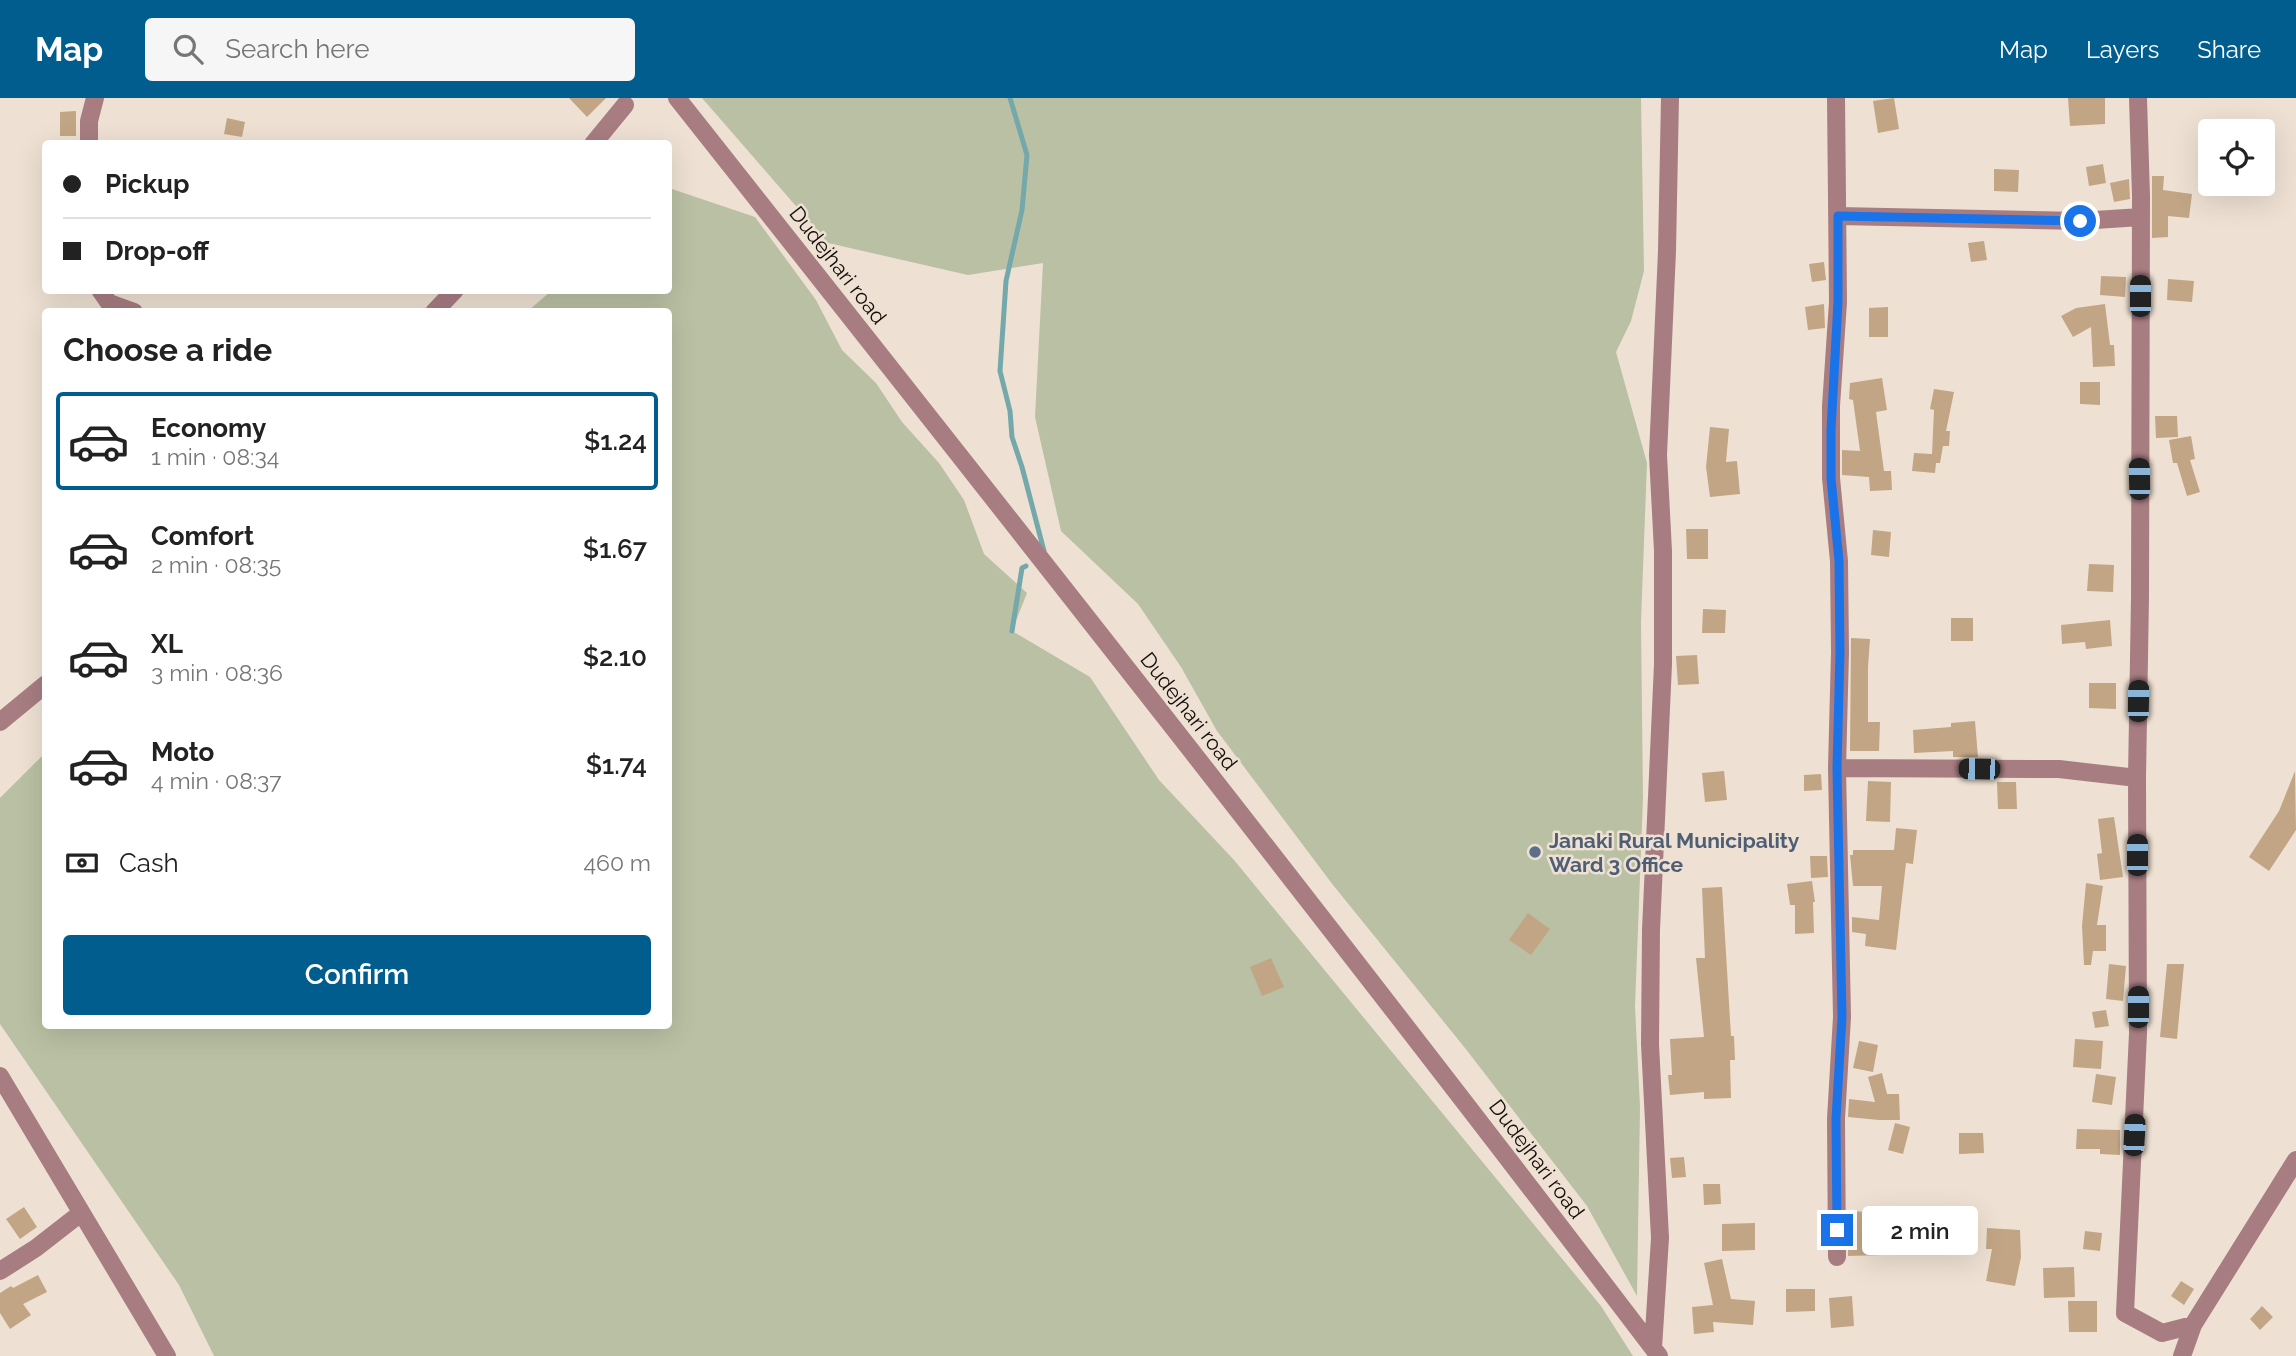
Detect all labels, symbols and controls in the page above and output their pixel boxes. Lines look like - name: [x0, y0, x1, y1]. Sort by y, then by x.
- search box: [145, 18, 635, 81]
- text: Map: [35, 30, 103, 69]
- icon: search: [169, 30, 207, 68]
- text: Search here: [225, 34, 370, 64]
- text: Map: [1999, 35, 2048, 64]
- text: Layers: [2086, 35, 2159, 64]
- text: Share: [2197, 35, 2261, 64]
- map controls: [2198, 119, 2275, 196]
- button: locate: [2198, 119, 2275, 196]
- text: Pickup: [105, 169, 190, 199]
- street label: Dudejhari road: [784, 201, 892, 329]
- route start: [2064, 205, 2096, 237]
- text: Drop-off: [105, 236, 209, 266]
- car: [2130, 275, 2151, 317]
- text: Choose a ride: [63, 331, 272, 368]
- icon: car: [67, 410, 130, 473]
- text: Economy: [151, 413, 266, 443]
- text: $1.24: [584, 426, 647, 456]
- text: 1 min · 08:34: [151, 443, 279, 470]
- car: [2129, 458, 2150, 500]
- icon: car: [67, 518, 130, 581]
- text: Comfort: [151, 521, 254, 551]
- text: $1.67: [583, 534, 647, 564]
- text: 2 min · 08:35: [151, 551, 281, 578]
- icon: car: [67, 626, 130, 689]
- text: XL: [151, 629, 183, 659]
- text: $2.10: [583, 642, 647, 672]
- street label: Dudejhari road: [1135, 647, 1243, 775]
- text: 3 min · 08:36: [151, 659, 283, 686]
- car: [2128, 680, 2149, 722]
- icon: car: [67, 734, 130, 797]
- text: Moto: [151, 737, 214, 767]
- text: $1.74: [586, 750, 647, 780]
- car: [1958, 758, 2001, 780]
- text: 4 min · 08:37: [151, 767, 282, 794]
- place label: Janaki Rural Municipality Ward 3 Office: [1549, 828, 1800, 877]
- car: [2127, 834, 2148, 876]
- icon: cash: [63, 844, 101, 882]
- marker: Janaki Rural Municipality Ward 3 Office: [1527, 844, 1543, 860]
- text: Cash: [119, 848, 179, 878]
- text: 460 m: [583, 849, 651, 876]
- button: Confirm: [63, 935, 651, 1015]
- car: [2128, 986, 2149, 1028]
- street label: Dudejhari road: [1484, 1095, 1590, 1223]
- car: [2123, 1113, 2146, 1157]
- callout: 2 min: [1862, 1206, 1977, 1254]
- route end: [1821, 1214, 1853, 1246]
- text: 2 min: [1891, 1217, 1949, 1244]

